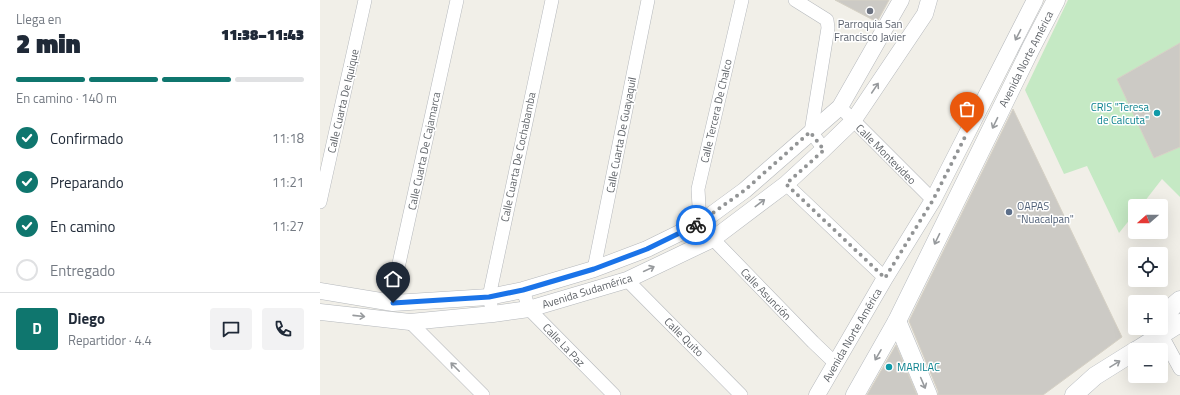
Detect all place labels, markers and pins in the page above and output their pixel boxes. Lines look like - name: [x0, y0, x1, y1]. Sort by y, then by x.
- marker: Parroquia San Francisco Javier: [865, 6, 875, 16]
- place label: Parroquia San Francisco Javier: [834, 16, 906, 45]
- pin: [950, 92, 984, 133]
- place label: CRIS "Teresa de Calcuta": [1091, 99, 1149, 128]
- marker: CRIS "Teresa de Calcuta": [1152, 108, 1162, 118]
- place label: OAPAS "Nuacalpan": [1017, 198, 1074, 227]
- marker: OAPAS "Nuacalpan": [1004, 207, 1014, 217]
- pin: [376, 262, 410, 303]
- place label: MARILAC: [897, 359, 940, 375]
- marker: MARILAC: [884, 362, 894, 372]

